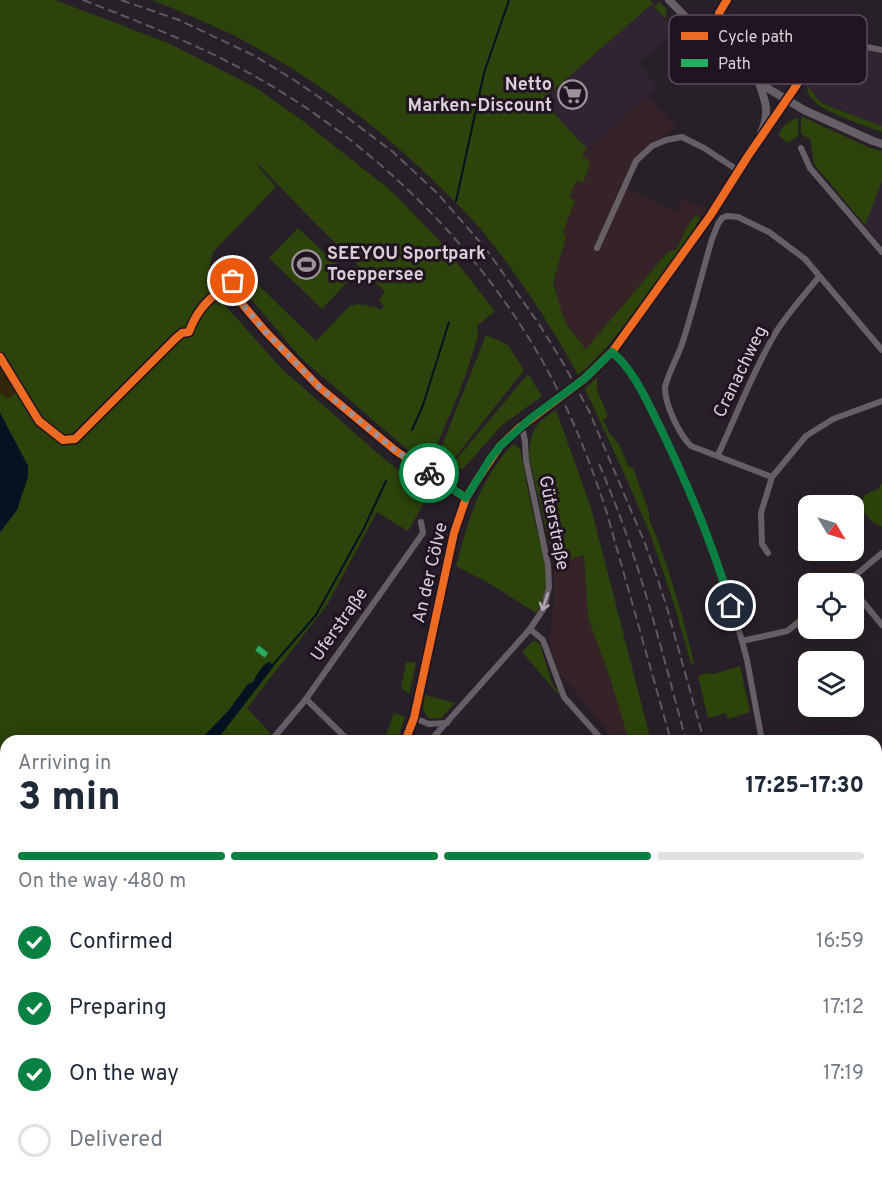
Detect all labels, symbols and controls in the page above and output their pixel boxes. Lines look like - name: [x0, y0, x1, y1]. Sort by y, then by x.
- legend: [669, 15, 867, 84]
- text: Cycle path: [718, 28, 793, 48]
- text: Path: [718, 55, 751, 75]
- place label: Netto Marken-Discount: [408, 74, 552, 118]
- supermarket icon: Netto Marken-Discount: [557, 79, 589, 111]
- place label: SEEYOU Sportpark Toeppersee: [327, 243, 486, 287]
- sports icon: SEEYOU Sportpark Toeppersee: [290, 248, 322, 280]
- pin: [207, 255, 258, 306]
- icon: bag: [216, 264, 249, 297]
- street label: Cranachweg: [709, 322, 773, 422]
- courier: [399, 443, 459, 503]
- icon: bike: [413, 457, 446, 490]
- street label: Güterstraße: [533, 474, 573, 572]
- north arrow: [798, 495, 864, 561]
- map controls: [798, 495, 864, 717]
- street label: An der Cölve: [408, 520, 454, 626]
- button: locate: [798, 573, 864, 639]
- pin: [705, 580, 756, 631]
- street label: Uferstraße: [306, 584, 374, 666]
- icon: home: [714, 589, 747, 622]
- one-way arrow: [539, 592, 550, 611]
- button: layers: [798, 651, 864, 717]
- text: Arriving in: [18, 751, 111, 777]
- text: 17:25–17:30: [745, 773, 864, 800]
- text: 3 min: [18, 775, 121, 824]
- text: On the way · 480 m: [18, 869, 186, 895]
- icon: check: [18, 926, 51, 959]
- text: Confirmed: [69, 929, 173, 956]
- text: 16:59: [816, 929, 864, 955]
- icon: check: [18, 992, 51, 1025]
- text: Preparing: [69, 995, 167, 1022]
- text: 17:12: [823, 995, 864, 1021]
- icon: check: [18, 1058, 51, 1091]
- text: On the way: [69, 1061, 179, 1088]
- text: 17:19: [823, 1061, 864, 1087]
- text: Delivered: [69, 1127, 163, 1154]

